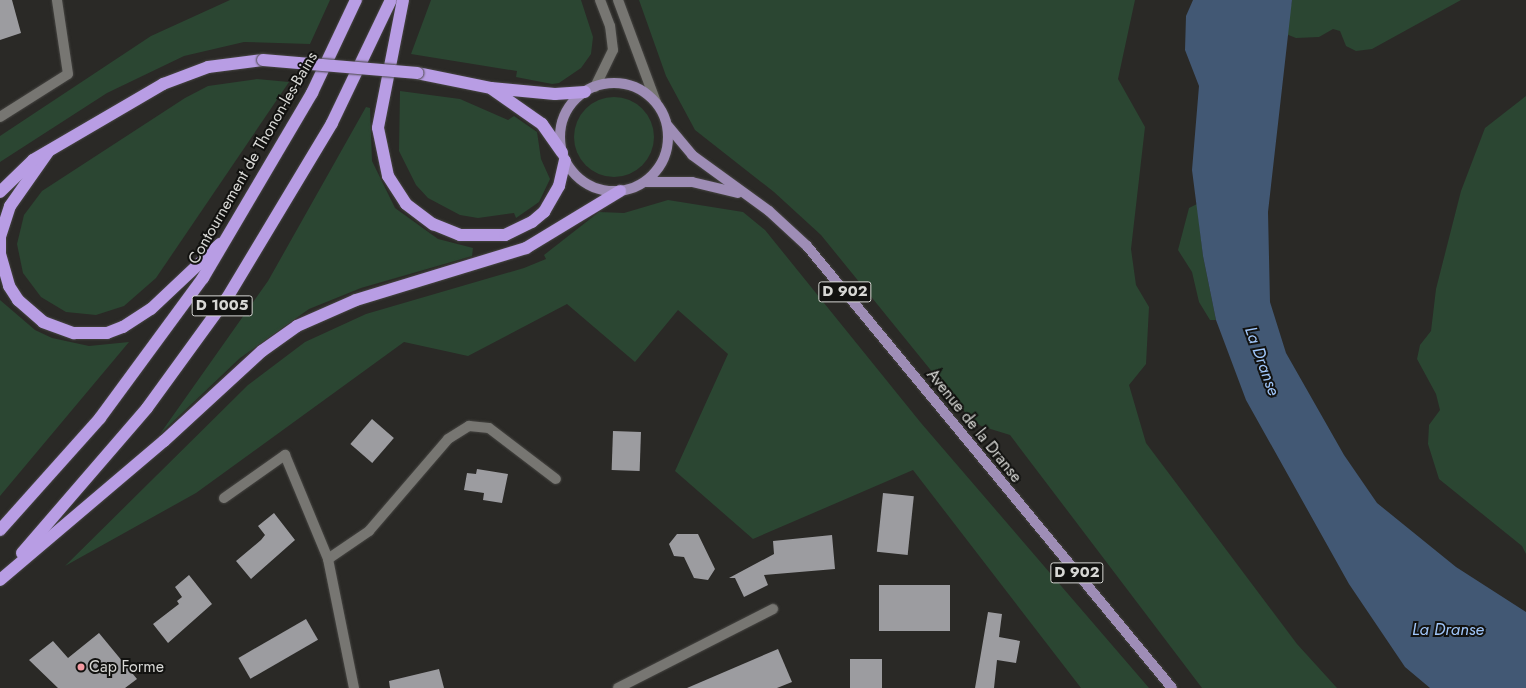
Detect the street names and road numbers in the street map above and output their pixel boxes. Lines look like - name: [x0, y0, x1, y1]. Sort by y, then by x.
- street label: Contournement de Thonon-les-Bains: [184, 48, 322, 268]
- road number: D 902: [818, 279, 872, 305]
- road number: D 1005: [191, 293, 253, 319]
- street label: Avenue de la Dranse: [922, 366, 1026, 486]
- road number: D 902: [1050, 560, 1104, 586]

